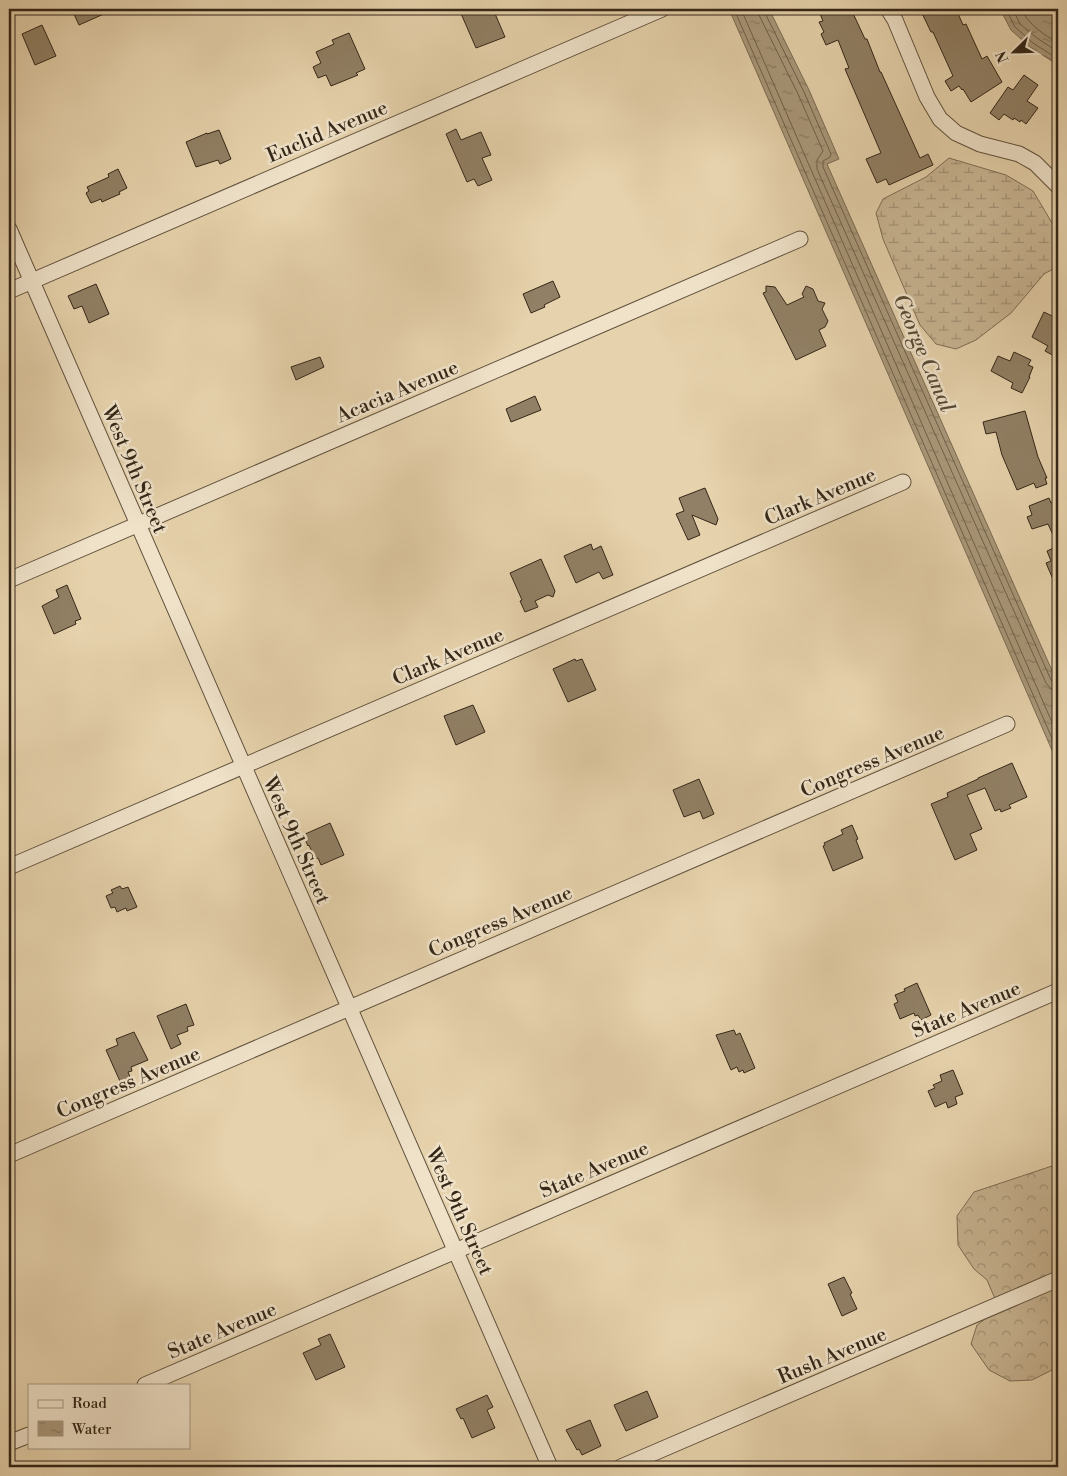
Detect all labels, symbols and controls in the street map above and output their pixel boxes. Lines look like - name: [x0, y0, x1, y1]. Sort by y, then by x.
- north arrow: [990, 28, 1040, 78]
- text: N: [993, 48, 1013, 65]
- street label: Euclid Avenue: [263, 96, 392, 169]
- water label: George Canal: [887, 290, 960, 417]
- street label: Acacia Avenue: [332, 355, 462, 430]
- street label: West 9th Street: [95, 401, 172, 537]
- street label: Clark Avenue: [761, 463, 880, 532]
- street label: Clark Avenue: [389, 623, 508, 692]
- street label: Congress Avenue: [797, 721, 948, 804]
- street label: West 9th Street: [256, 772, 335, 908]
- street label: Congress Avenue: [425, 881, 576, 964]
- street label: State Avenue: [908, 976, 1025, 1045]
- street label: Congress Avenue: [53, 1042, 204, 1125]
- street label: State Avenue: [536, 1136, 653, 1205]
- street label: West 9th Street: [419, 1143, 498, 1279]
- street label: State Avenue: [164, 1297, 281, 1366]
- street label: Rush Avenue: [774, 1322, 891, 1391]
- legend: [28, 1384, 190, 1448]
- text: Road: [72, 1394, 107, 1413]
- text: Water: [71, 1420, 112, 1439]

